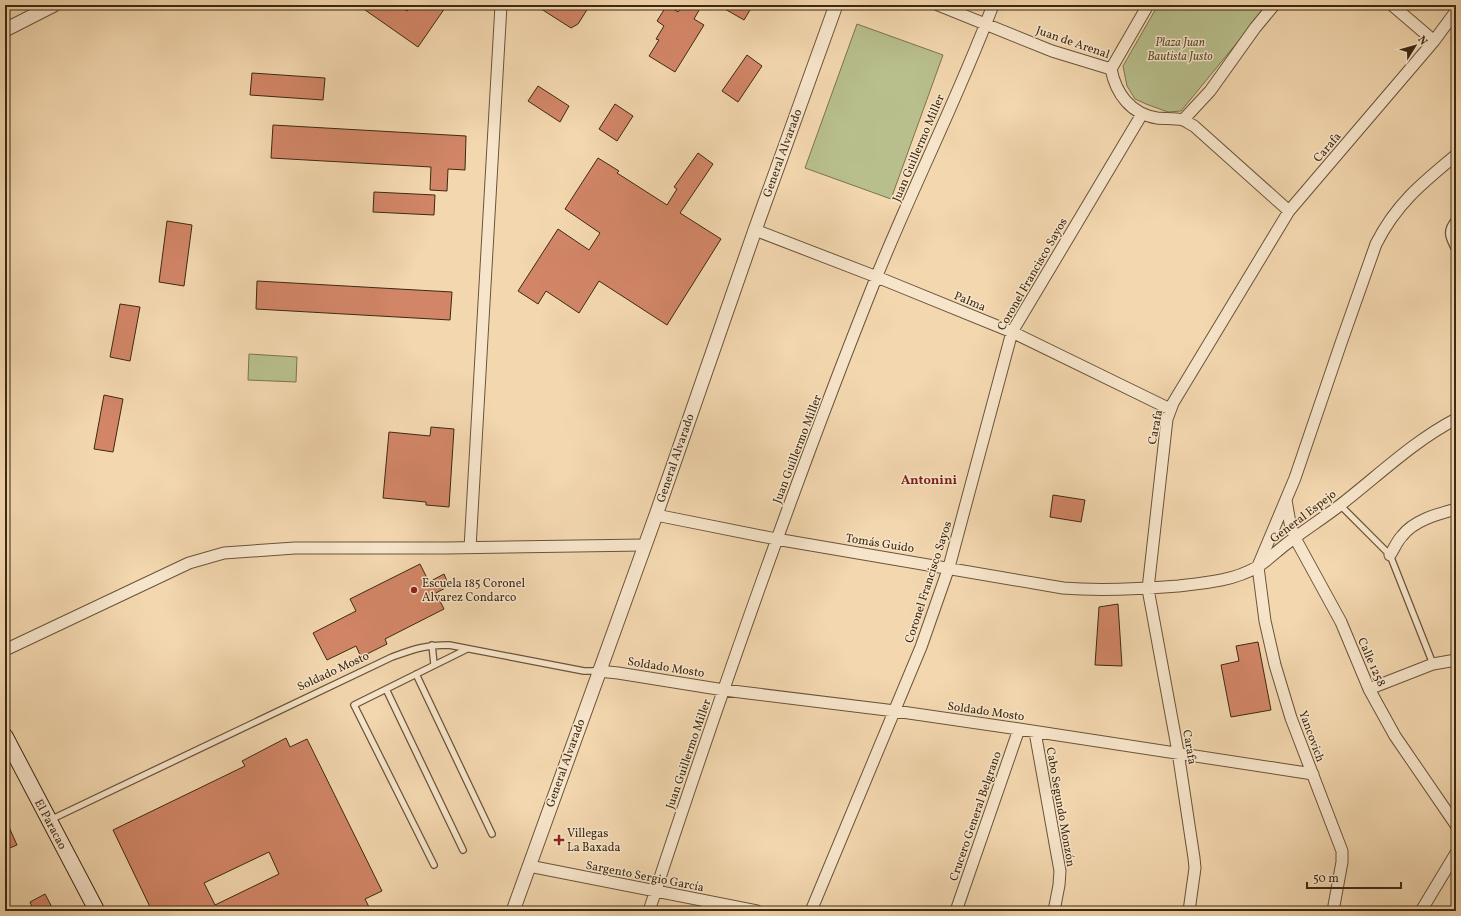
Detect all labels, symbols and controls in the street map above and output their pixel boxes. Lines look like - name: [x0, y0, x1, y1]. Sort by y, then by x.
- street label: Juan de Arenal: [1034, 23, 1112, 63]
- north arrow: [1395, 26, 1435, 66]
- text: N: [1413, 33, 1430, 49]
- park label: Plaza Juan Bautista Justo: [1147, 35, 1213, 65]
- street label: Juan Guillermo Miller: [889, 92, 949, 205]
- street label: General Alvarado: [760, 107, 806, 200]
- street label: Carafa: [1310, 129, 1345, 166]
- street label: Coronel Francisco Sayos: [994, 215, 1072, 334]
- street label: Palma: [951, 288, 988, 316]
- street label: Juan Guillermo Miller: [770, 393, 826, 506]
- street label: Carafa: [1145, 409, 1167, 446]
- street label: General Alvarado: [653, 412, 699, 505]
- district label: Antonini: [901, 472, 957, 490]
- street label: General Espejo: [1267, 487, 1340, 547]
- street label: Coronel Francisco Sayos: [902, 519, 956, 645]
- street label: Tomás Guido: [845, 531, 915, 557]
- place label: Escuela 185 Coronel Alvarez Condarco: [422, 576, 525, 606]
- marker: Escuela 185 Coronel Alvarez Condarco: [409, 585, 419, 595]
- street label: Calle 1258: [1353, 635, 1389, 689]
- street label: Soldado Mosto: [295, 648, 372, 696]
- street label: Soldado Mosto: [626, 654, 705, 682]
- street label: Juan Guillermo Miller: [663, 697, 715, 811]
- street label: Soldado Mosto: [946, 699, 1025, 725]
- street label: Yancovich: [1294, 708, 1328, 764]
- street label: General Alvarado: [543, 717, 589, 810]
- street label: Carafa: [1178, 729, 1200, 766]
- street label: Cabo Segundo Monzón: [1042, 746, 1078, 868]
- street label: Crucero General Belgrano: [946, 749, 1006, 883]
- street label: El Paracao: [30, 796, 70, 852]
- place label: Villegas La Baxada: [567, 826, 620, 856]
- marker: Villegas La Baxada: [554, 835, 564, 845]
- street label: Sargento Sergio García: [584, 858, 705, 896]
- scale bar: [1307, 864, 1401, 890]
- text: 50 m: [1313, 871, 1339, 887]

